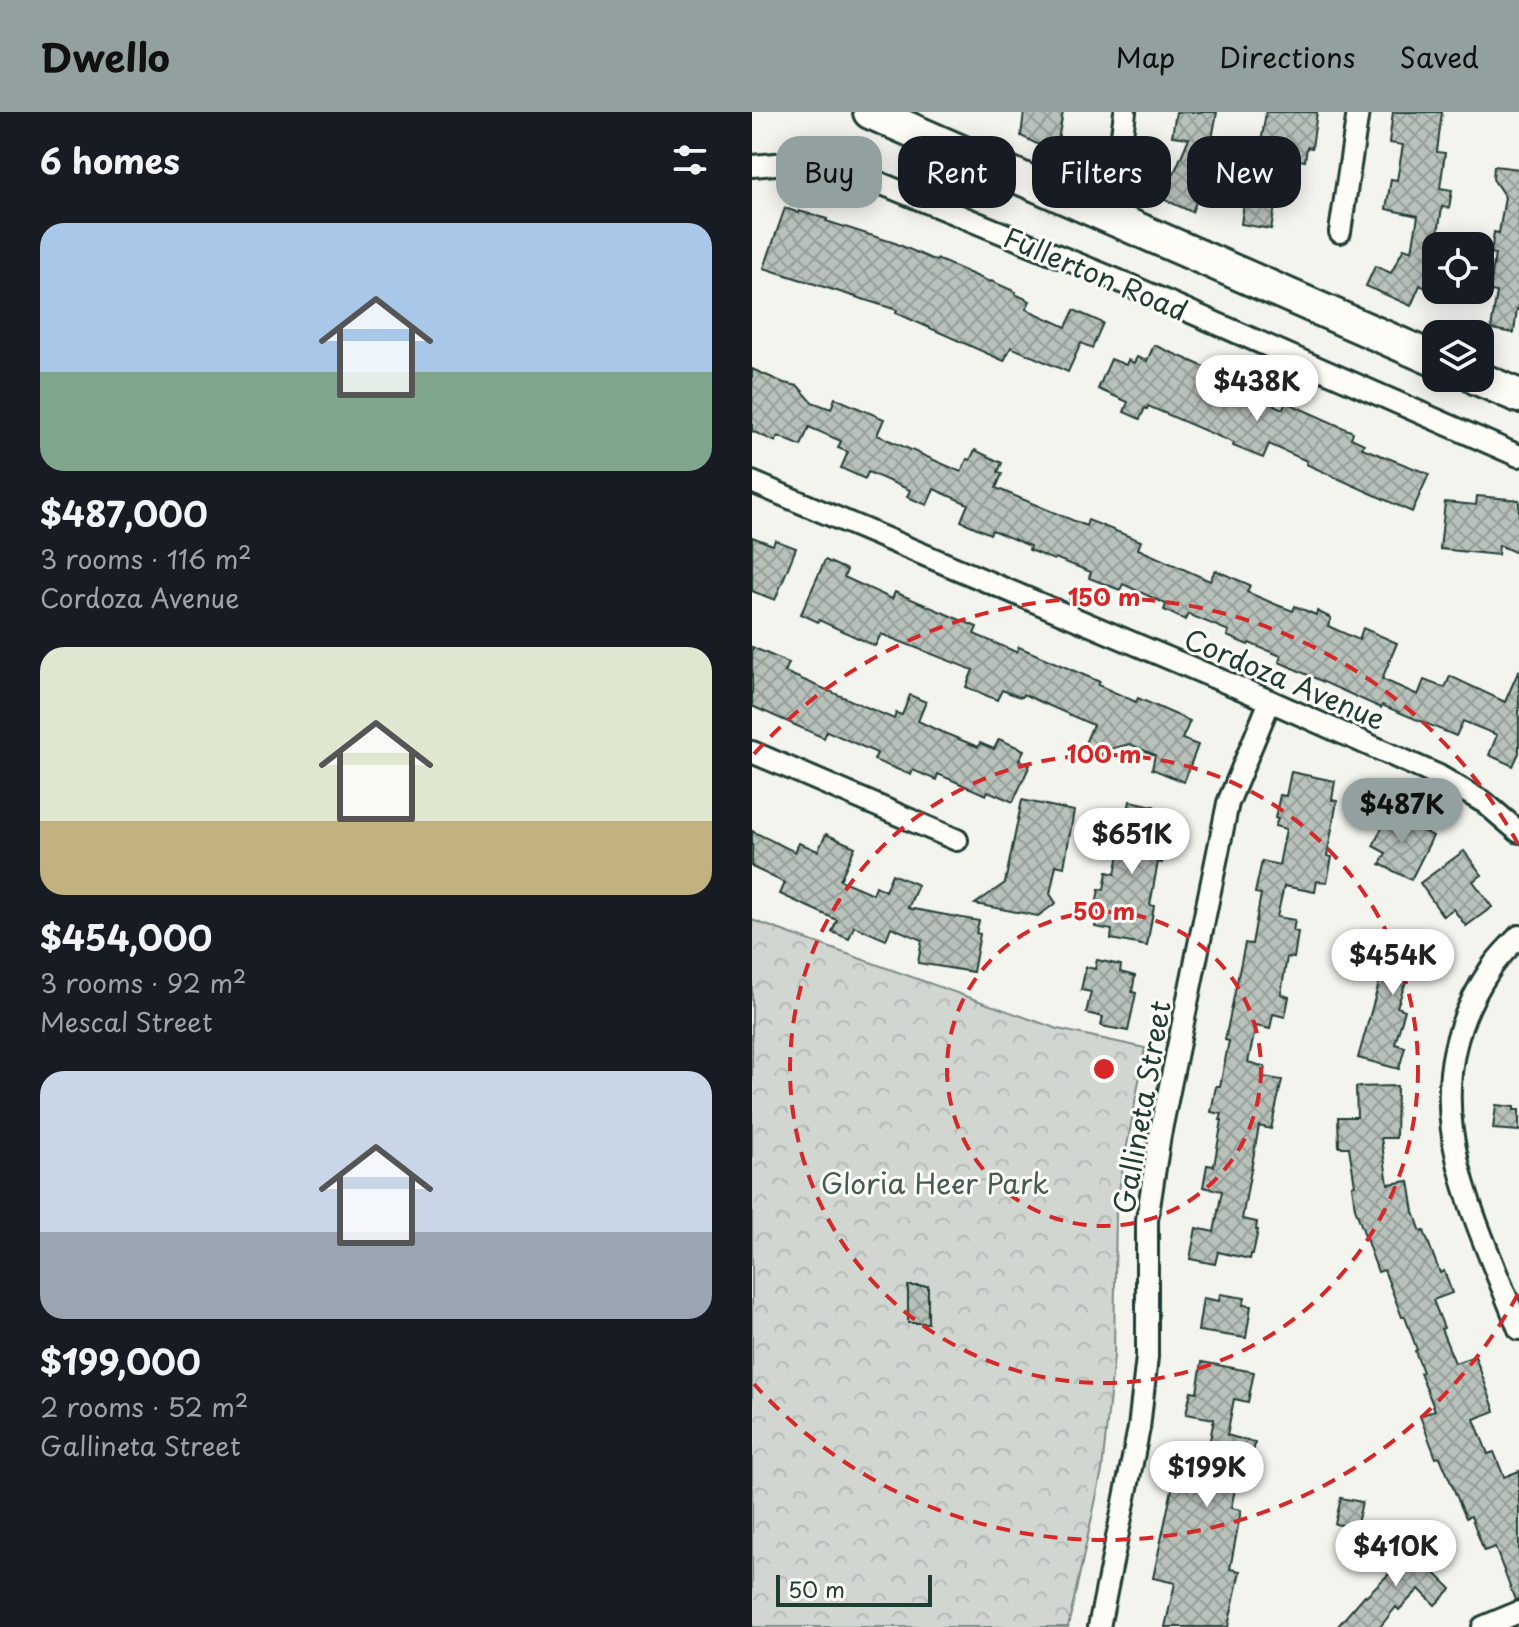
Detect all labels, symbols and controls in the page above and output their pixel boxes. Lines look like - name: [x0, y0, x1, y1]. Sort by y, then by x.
- text: Dwello: [40, 28, 170, 85]
- text: Map: [1116, 35, 1175, 78]
- text: Directions: [1219, 35, 1356, 78]
- text: Saved: [1400, 35, 1479, 78]
- text: 6 homes: [40, 134, 180, 186]
- chip: Buy: [776, 136, 882, 208]
- chip: Rent: [898, 136, 1016, 208]
- chip: Filters: [1032, 136, 1171, 208]
- chip: New: [1187, 136, 1301, 208]
- icon: filters: [668, 138, 712, 182]
- street label: Fullerton Road: [997, 215, 1195, 331]
- map controls: [1422, 232, 1494, 392]
- button: locate: [1422, 232, 1494, 304]
- icon: home: [304, 275, 448, 419]
- button: layers: [1422, 320, 1494, 392]
- pin: $438K: [1201, 355, 1313, 423]
- text: $438K: [1214, 361, 1300, 400]
- text: $487,000: [40, 487, 208, 539]
- text: 3 rooms · 116 m²: [40, 539, 252, 578]
- text: Cordoza Avenue: [40, 578, 239, 617]
- text: 150 m: [1068, 578, 1140, 614]
- street label: Cordoza Avenue: [1178, 616, 1392, 740]
- icon: home: [304, 699, 448, 843]
- text: 100 m: [1067, 735, 1141, 771]
- pin: $487K: [1346, 778, 1458, 846]
- text: $487K: [1360, 784, 1444, 823]
- pin: $651K: [1076, 808, 1188, 876]
- text: $651K: [1092, 814, 1172, 853]
- text: 50 m: [1073, 892, 1135, 928]
- text: $454,000: [40, 911, 212, 963]
- pin: $454K: [1337, 929, 1449, 997]
- text: $454K: [1349, 935, 1437, 974]
- text: 3 rooms · 92 m²: [40, 963, 246, 1002]
- street label: Gallineta Street: [1101, 997, 1181, 1217]
- text: Mescal Street: [40, 1002, 212, 1041]
- centre of rings: [1090, 1055, 1118, 1083]
- icon: home: [304, 1123, 448, 1267]
- park label: Gloria Heer Park: [821, 1161, 1049, 1204]
- text: $199,000: [40, 1335, 201, 1387]
- text: 2 rooms · 52 m²: [40, 1387, 248, 1426]
- text: Gallineta Street: [40, 1426, 241, 1465]
- pin: $199K: [1151, 1441, 1263, 1509]
- text: $199K: [1168, 1447, 1246, 1486]
- pin: $410K: [1340, 1520, 1452, 1588]
- text: $410K: [1353, 1526, 1439, 1565]
- scale bar: [776, 1571, 932, 1607]
- text: 50 m: [788, 1572, 845, 1605]

